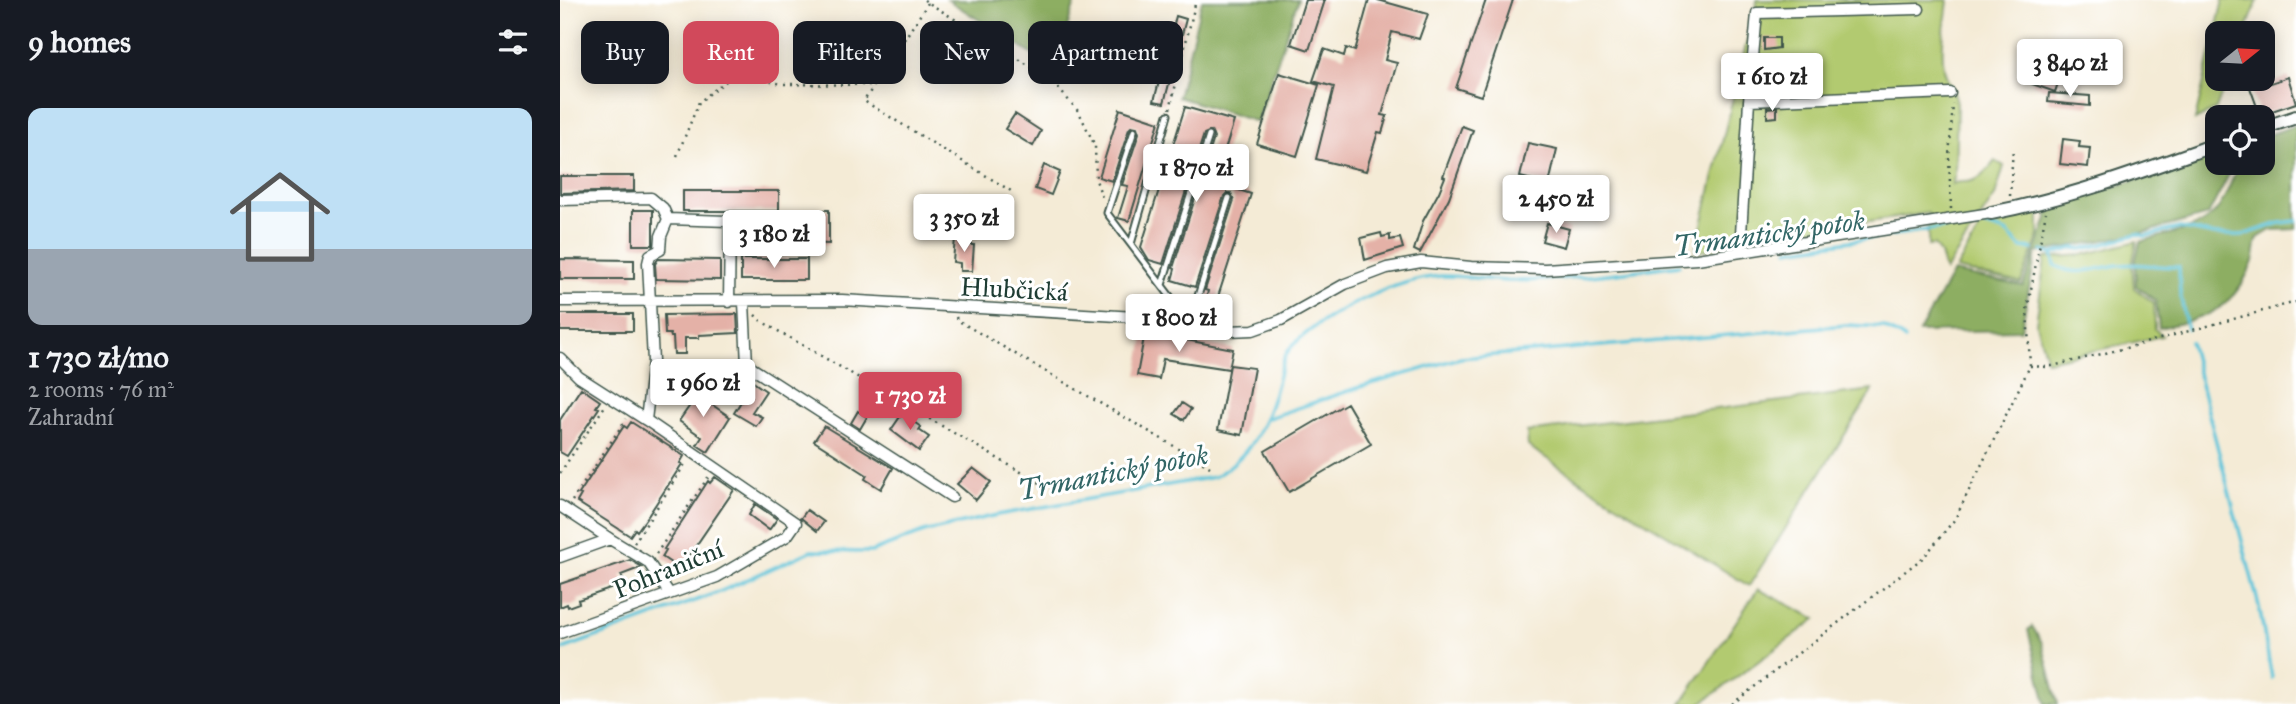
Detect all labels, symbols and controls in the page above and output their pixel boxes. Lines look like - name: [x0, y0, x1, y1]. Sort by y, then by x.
- chip: Buy: [581, 21, 669, 84]
- chip: Rent: [683, 21, 779, 84]
- chip: Filters: [793, 21, 906, 84]
- chip: New: [920, 21, 1014, 84]
- chip: Apartment: [1028, 21, 1183, 84]
- north arrow: [2205, 21, 2275, 91]
- map controls: [2205, 21, 2275, 175]
- icon: filters: [494, 23, 532, 61]
- text: 9 homes: [28, 24, 131, 60]
- pin: 3 840 zł: [1998, 40, 2142, 99]
- text: 3 840 zł: [2033, 48, 2107, 76]
- pin: 1 610 zł: [1700, 54, 1844, 113]
- text: 1 610 zł: [1737, 62, 1807, 90]
- button: locate: [2205, 105, 2275, 175]
- pin: 1 870 zł: [1124, 144, 1268, 204]
- text: 1 870 zł: [1159, 153, 1233, 181]
- icon: home: [217, 154, 343, 280]
- pin: 2 450 zł: [1484, 176, 1628, 235]
- text: 2 450 zł: [1519, 184, 1594, 212]
- pin: 3 350 zł: [892, 194, 1036, 254]
- text: 3 350 zł: [929, 203, 999, 231]
- water label: Trmantický potok: [1671, 203, 1868, 264]
- pin: 3 180 zł: [702, 210, 846, 270]
- text: 3 180 zł: [739, 219, 809, 247]
- street label: Hlubčická: [959, 270, 1069, 308]
- pin: 1 800 zł: [1107, 294, 1251, 354]
- text: 1 800 zł: [1142, 303, 1216, 331]
- text: 1 730 zł/mo: [28, 339, 169, 375]
- pin: 1 960 zł: [631, 360, 775, 419]
- text: 1 960 zł: [666, 368, 740, 396]
- pin: 1 730 zł: [838, 372, 982, 432]
- text: 2 rooms · 76 m²: [28, 375, 174, 403]
- text: 1 730 zł: [875, 381, 945, 409]
- text: Zahradní: [28, 403, 114, 431]
- water label: Trmantický potok: [1015, 437, 1212, 508]
- street label: Pohraniční: [608, 532, 729, 606]

